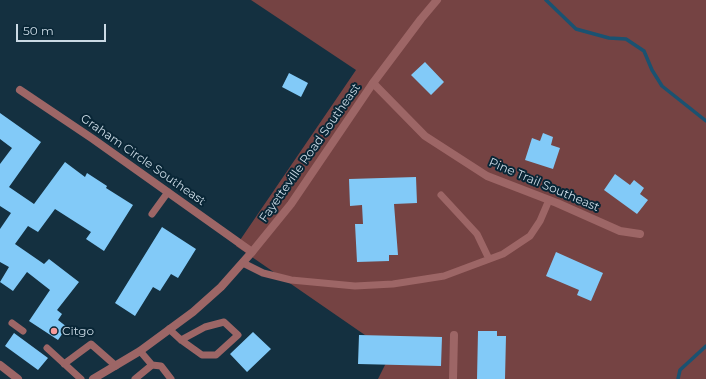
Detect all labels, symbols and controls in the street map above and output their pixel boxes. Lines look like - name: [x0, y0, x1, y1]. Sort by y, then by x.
- scale bar: [18, 16, 108, 42]
- text: 50 m: [23, 23, 54, 38]
- street label: Fayetteville Road Southeast: [256, 81, 364, 225]
- street label: Graham Circle Southeast: [78, 111, 208, 209]
- street label: Pine Trail Southeast: [486, 155, 602, 215]
- place label: Citgo: [62, 324, 94, 338]
- marker: Citgo: [49, 326, 59, 336]

